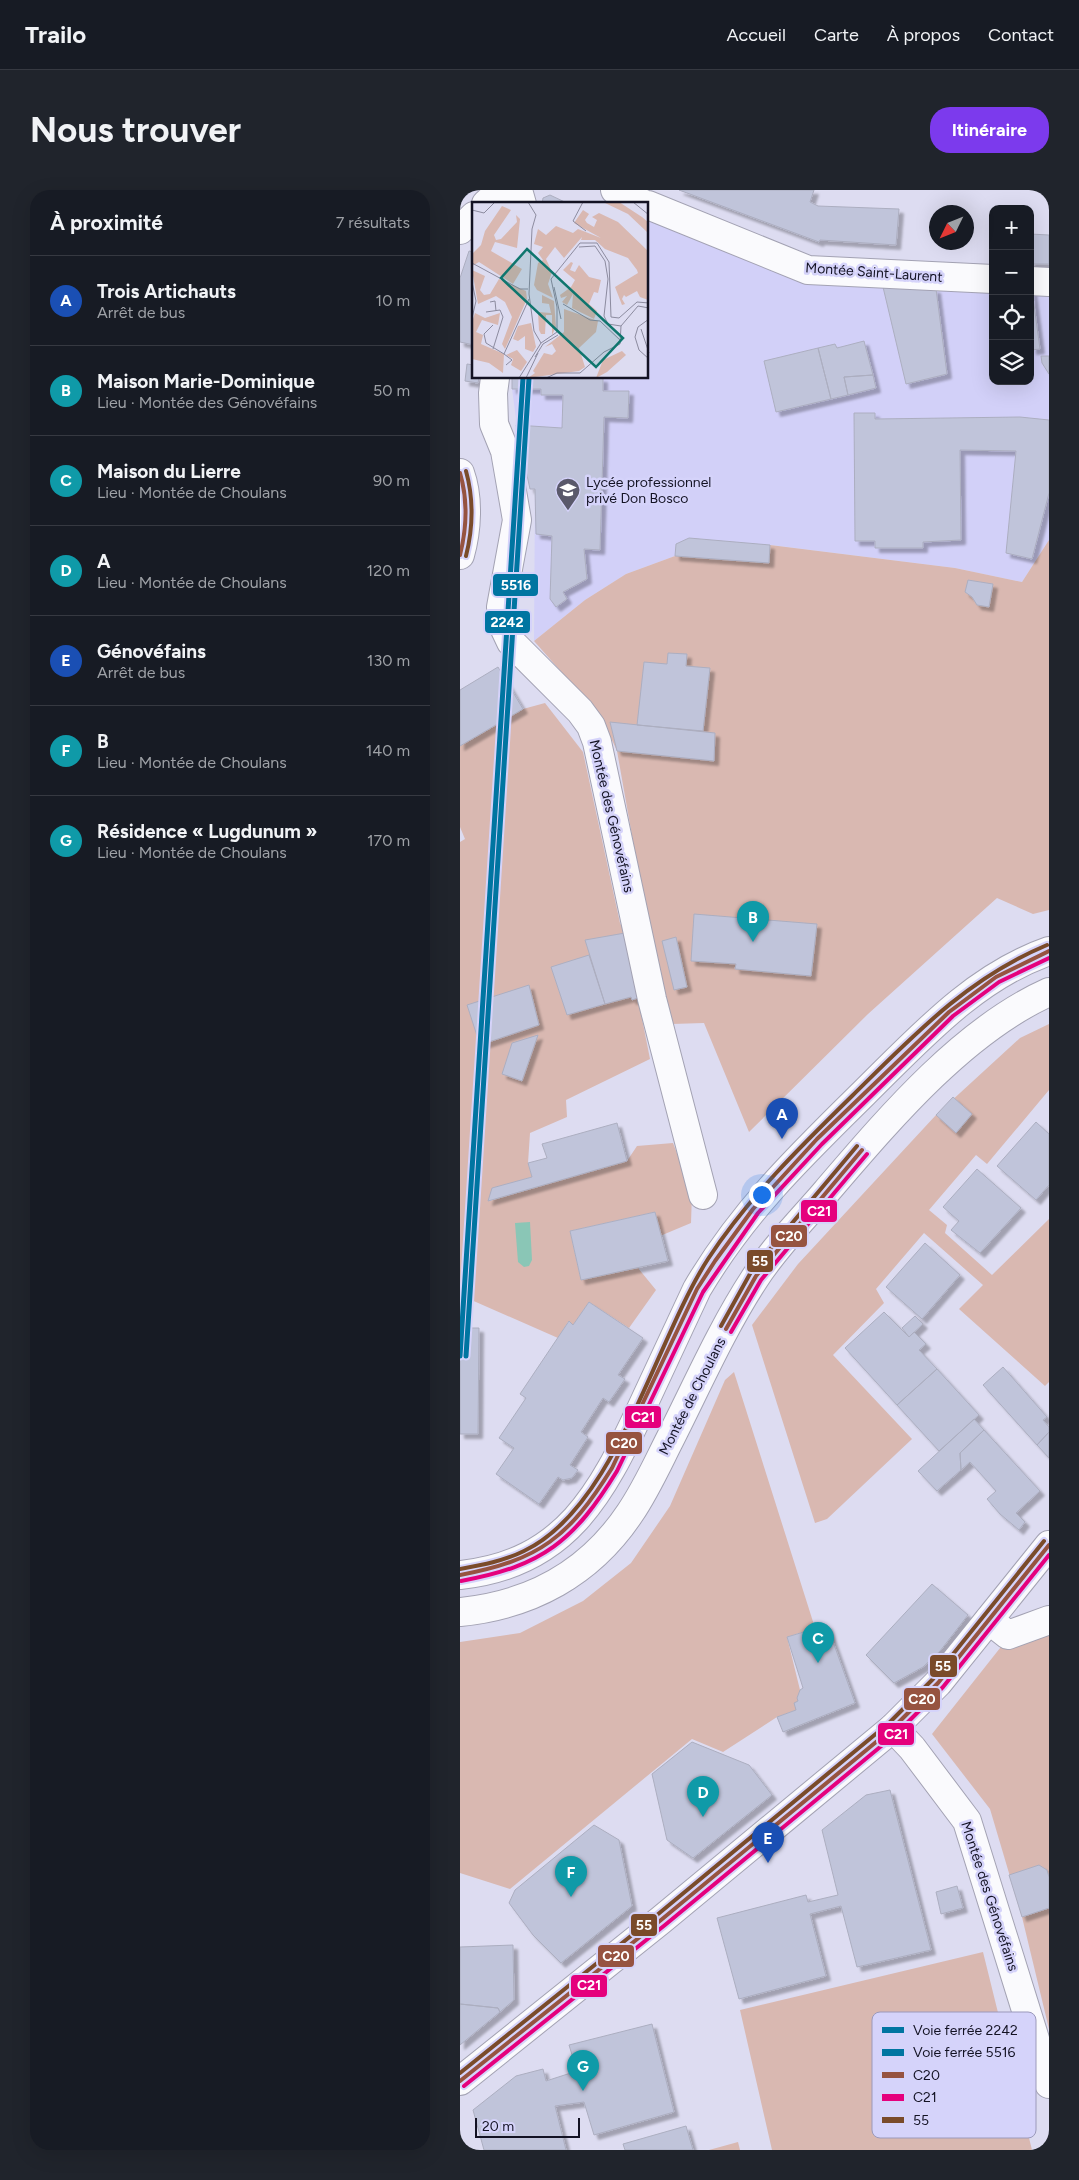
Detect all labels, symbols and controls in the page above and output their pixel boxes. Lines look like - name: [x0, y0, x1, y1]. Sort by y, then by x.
- text: Trailo: [25, 20, 86, 49]
- text: Accueil: [726, 24, 786, 46]
- text: Carte: [814, 24, 859, 46]
- text: À propos: [887, 24, 960, 46]
- text: Contact: [988, 24, 1054, 46]
- button: Itinéraire: [930, 107, 1049, 153]
- text: Nous trouver: [30, 109, 241, 151]
- inset map: [472, 202, 649, 379]
- north arrow: [929, 205, 974, 250]
- map controls: [989, 205, 1034, 385]
- button: +: [989, 205, 1034, 250]
- text: À proximité: [50, 210, 163, 235]
- text: 7 résultats: [336, 213, 410, 232]
- button: −: [989, 250, 1034, 295]
- street label: Montée Saint-Laurent: [805, 259, 943, 286]
- text: Trois Artichauts: [97, 280, 236, 303]
- text: A: [60, 291, 72, 310]
- text: 10 m: [376, 291, 410, 310]
- button: locate: [989, 295, 1034, 340]
- text: Arrêt de bus: [97, 303, 185, 322]
- button: layers: [989, 340, 1034, 385]
- text: Maison Marie-Dominique: [97, 370, 315, 393]
- text: B: [61, 381, 71, 400]
- text: 50 m: [373, 381, 410, 400]
- text: Lieu · Montée des Génovéfains: [97, 393, 317, 412]
- text: Maison du Lierre: [97, 460, 241, 483]
- text: C: [60, 471, 72, 490]
- text: 90 m: [373, 471, 410, 490]
- place label: Lycée professionnel privé Don Bosco: [586, 474, 711, 507]
- school or university icon: Lycée professionnel privé Don Bosco: [555, 477, 581, 511]
- text: Lieu · Montée de Choulans: [97, 483, 287, 502]
- text: A: [97, 550, 111, 573]
- text: D: [60, 561, 72, 580]
- text: 120 m: [367, 561, 410, 580]
- text: Lieu · Montée de Choulans: [97, 573, 287, 592]
- line badge: 5516: [492, 573, 539, 597]
- text: 5516: [501, 577, 531, 594]
- line badge: 2242: [484, 610, 531, 634]
- text: 2242: [490, 614, 524, 631]
- text: Génovéfains: [97, 640, 206, 663]
- text: E: [61, 651, 71, 670]
- text: 130 m: [367, 651, 410, 670]
- text: Arrêt de bus: [97, 663, 185, 682]
- text: B: [97, 730, 109, 753]
- street label: Montée des Génovéfains: [586, 738, 637, 894]
- text: F: [62, 741, 70, 760]
- text: 140 m: [366, 741, 410, 760]
- text: Lieu · Montée de Choulans: [97, 753, 287, 772]
- text: Résidence « Lugdunum »: [97, 820, 317, 843]
- text: G: [60, 831, 72, 850]
- text: 170 m: [367, 831, 410, 850]
- text: Lieu · Montée de Choulans: [97, 843, 287, 862]
- pin: B: [737, 901, 769, 942]
- pin: A: [766, 1098, 798, 1139]
- your location: [749, 1182, 775, 1208]
- line badge: C21: [800, 1199, 838, 1223]
- text: C21: [807, 1203, 831, 1220]
- line badge: C20: [770, 1224, 808, 1248]
- text: C20: [775, 1228, 803, 1245]
- line badge: 55: [746, 1249, 774, 1273]
- text: 55: [752, 1253, 768, 1270]
- street label: Montée de Choulans: [655, 1335, 729, 1458]
- line badge: C21: [624, 1405, 662, 1429]
- text: C21: [631, 1409, 655, 1426]
- line badge: C20: [605, 1431, 643, 1455]
- text: C20: [610, 1435, 638, 1452]
- pin: C: [802, 1622, 834, 1663]
- line badge: 55: [929, 1654, 958, 1678]
- text: 55: [935, 1658, 951, 1675]
- line badge: C20: [903, 1687, 941, 1711]
- text: C20: [908, 1691, 936, 1708]
- line badge: C21: [877, 1722, 915, 1746]
- text: C21: [884, 1726, 908, 1743]
- pin: D: [687, 1776, 719, 1817]
- street label: Montée des Génovéfains: [957, 1819, 1022, 1973]
- pin: E: [752, 1822, 784, 1863]
- pin: F: [555, 1856, 587, 1897]
- line badge: 55: [630, 1913, 658, 1937]
- text: 55: [636, 1917, 652, 1934]
- line badge: C20: [597, 1944, 635, 1968]
- text: C20: [602, 1948, 630, 1965]
- line badge: C21: [570, 1974, 608, 1998]
- text: C21: [577, 1977, 601, 1994]
- legend: [872, 2012, 1036, 2138]
- text: Voie ferrée 2242: [913, 2022, 1018, 2039]
- text: Voie ferrée 5516: [913, 2044, 1015, 2061]
- pin: G: [567, 2050, 599, 2091]
- text: C20: [913, 2067, 940, 2084]
- text: C21: [913, 2089, 937, 2106]
- text: 55: [913, 2112, 929, 2129]
- scale bar: [475, 2115, 580, 2138]
- text: 20 m: [482, 2118, 514, 2135]

